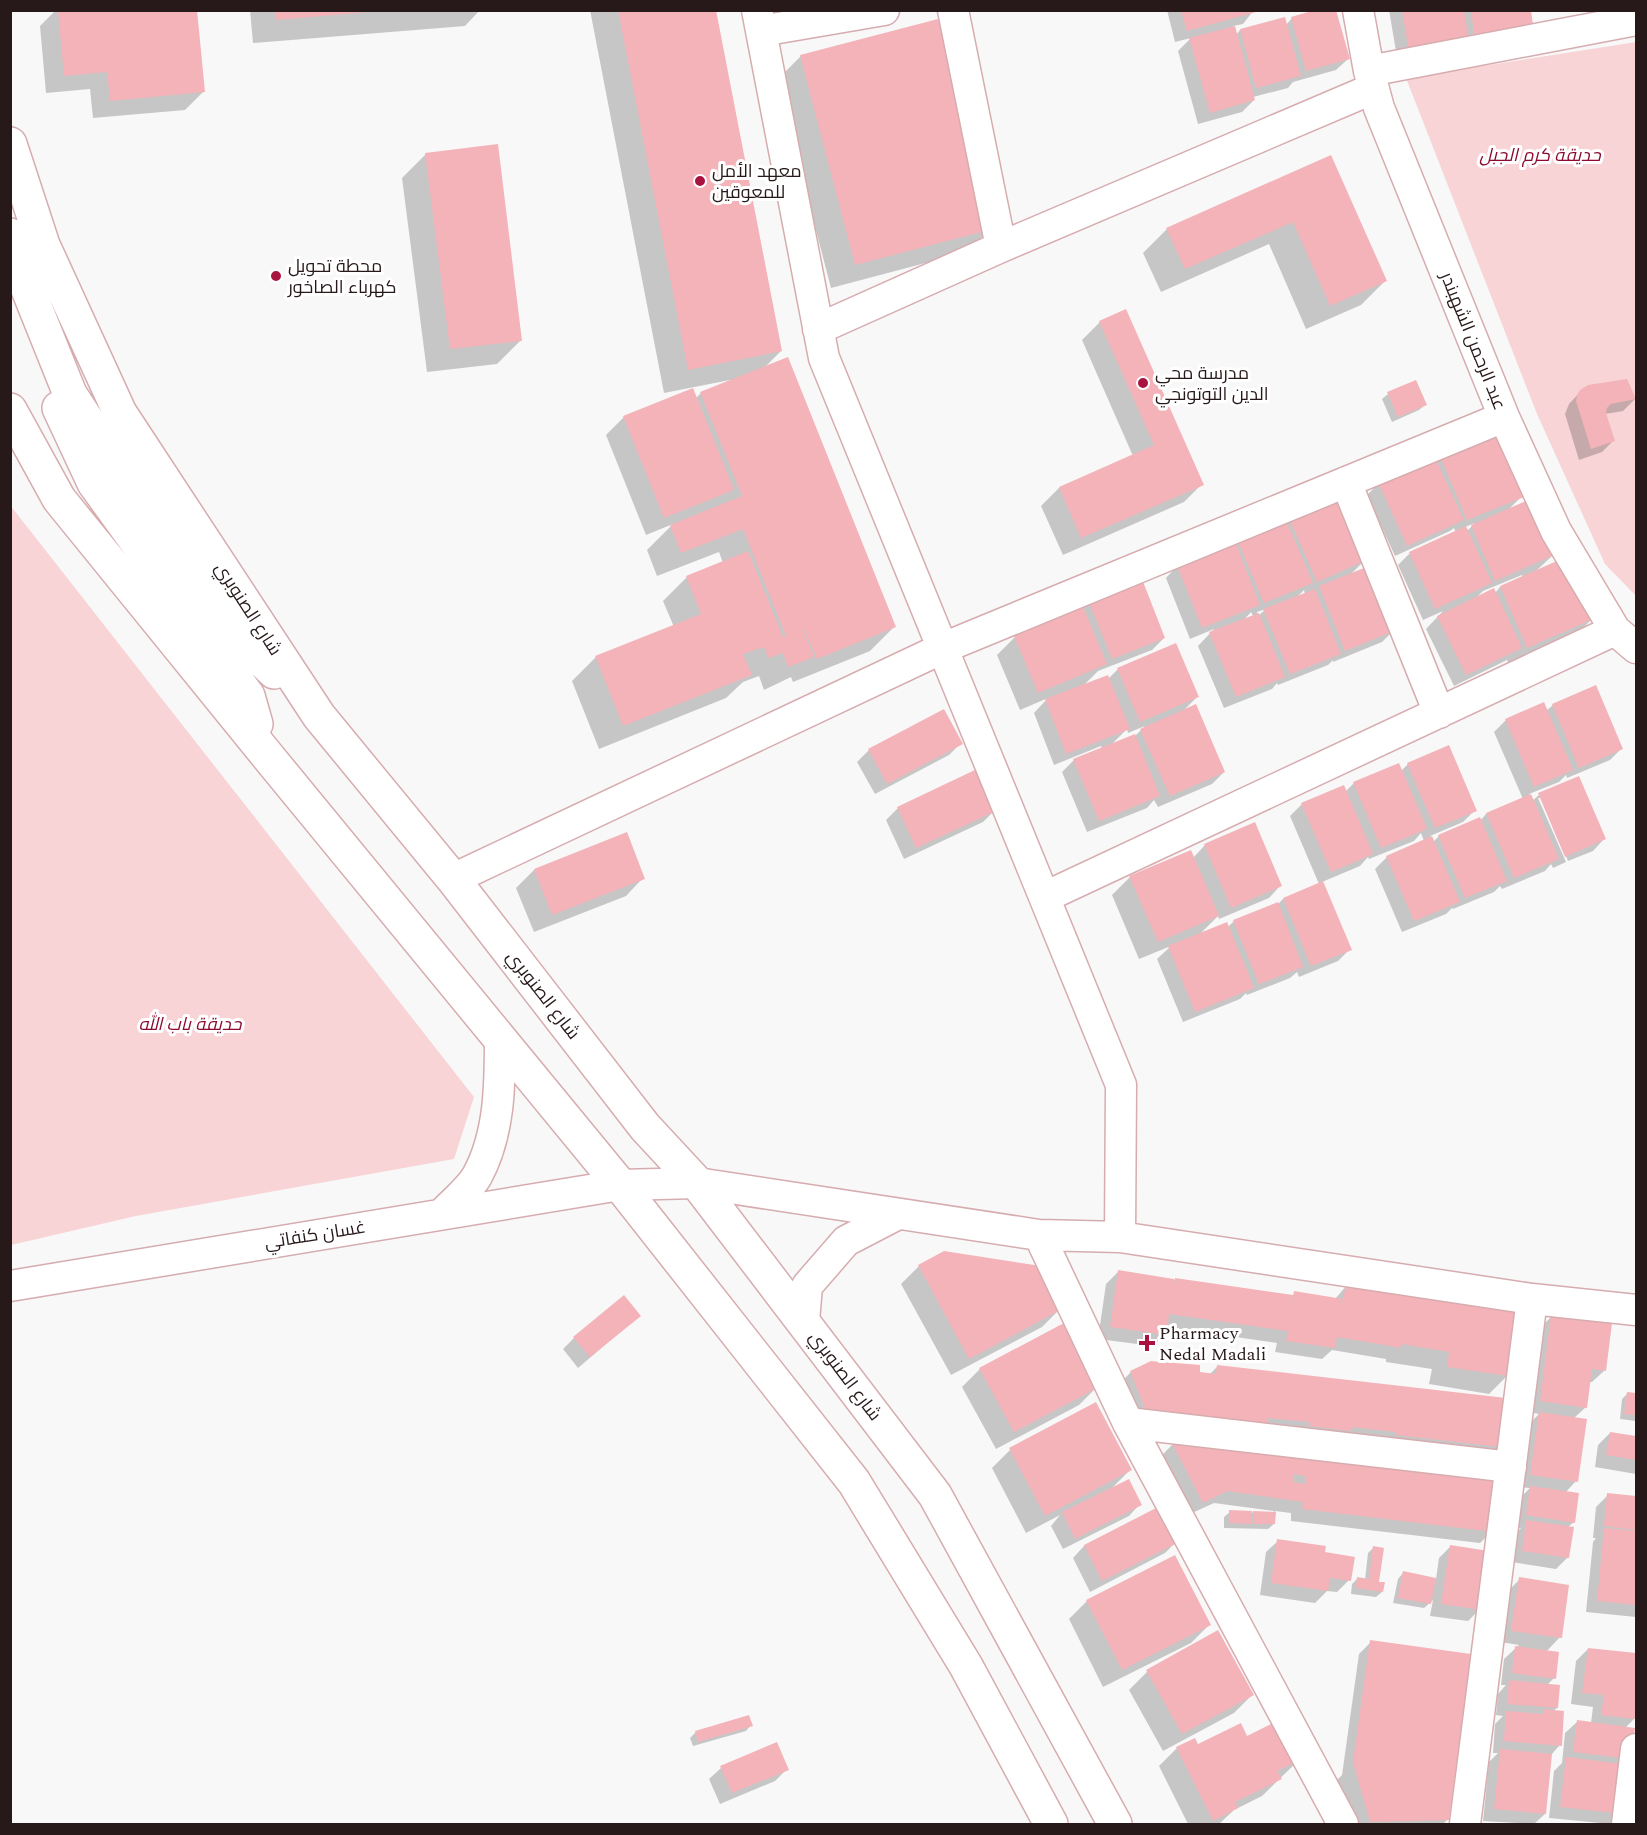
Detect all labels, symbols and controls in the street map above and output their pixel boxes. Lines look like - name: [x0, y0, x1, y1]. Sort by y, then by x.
- park label: حديقة كرم الجبل: [1479, 142, 1602, 169]
- place label: معهد الأمل للمعوقين: [712, 158, 802, 206]
- marker: معهد الأمل للمعوقين: [693, 174, 707, 188]
- place label: محطة تحويل كهرباء الصاخور: [287, 253, 397, 301]
- street label: عبد الرحمن الشهبندر: [1433, 267, 1513, 414]
- marker: محطة تحويل كهرباء الصاخور: [269, 269, 283, 283]
- place label: مدرسة محي الدين التوتونجي: [1155, 360, 1269, 408]
- marker: مدرسة محي الدين التوتونجي: [1136, 376, 1150, 390]
- street label: شارع الصنوبري: [208, 557, 288, 661]
- street label: شارع الصنوبري: [500, 945, 586, 1045]
- park label: حديقة باب الله: [138, 1011, 243, 1038]
- street label: غسان كنفاتي: [263, 1214, 367, 1256]
- place label: Pharmacy Nedal Madali: [1159, 1320, 1266, 1368]
- street label: شارع الصنوبري: [802, 1325, 888, 1427]
- marker: Pharmacy Nedal Madali: [1140, 1336, 1154, 1350]

